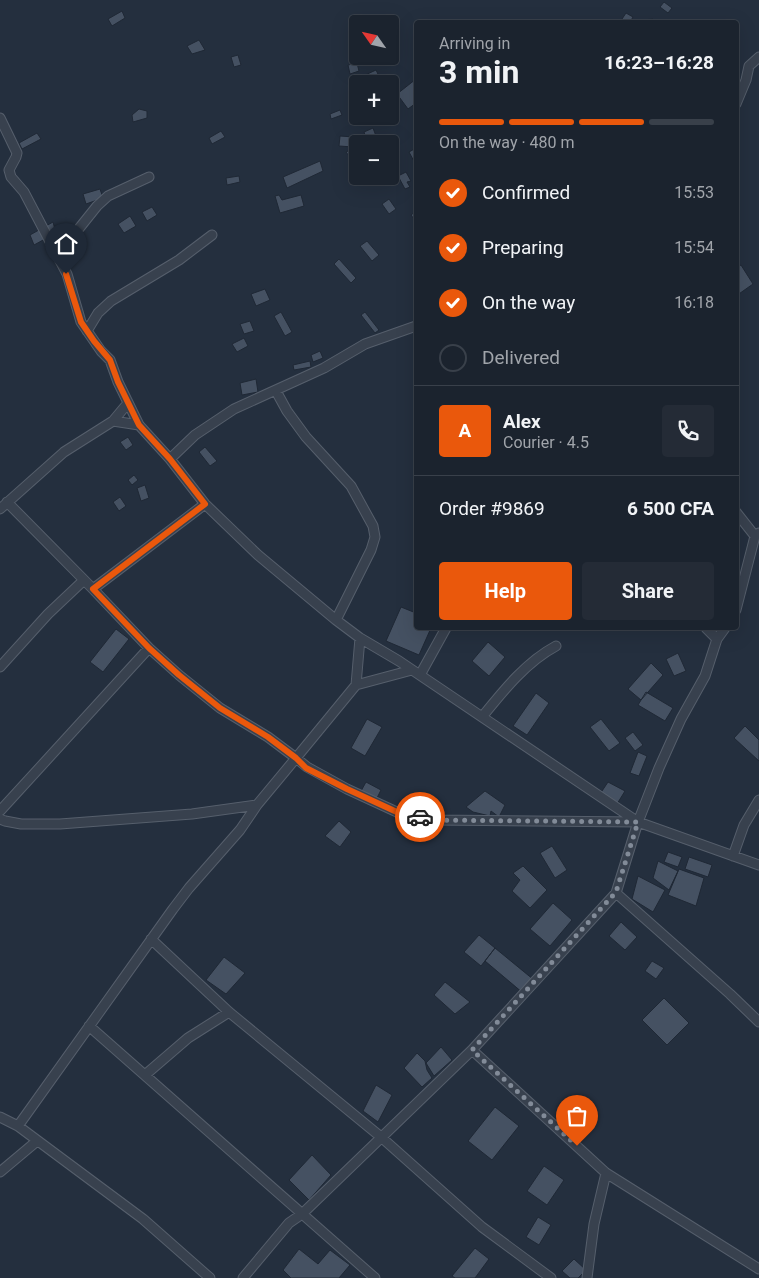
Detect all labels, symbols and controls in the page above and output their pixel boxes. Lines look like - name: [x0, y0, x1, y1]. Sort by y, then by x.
- north arrow: [349, 15, 399, 65]
- map controls: [349, 15, 399, 185]
- text: Arriving in: [439, 34, 510, 53]
- text: 16:23–16:28: [604, 51, 714, 74]
- text: 3 min: [439, 53, 519, 91]
- button: +: [349, 75, 399, 125]
- text: On the way · 480 m: [439, 133, 575, 152]
- button: −: [349, 135, 399, 185]
- icon: check: [439, 179, 467, 207]
- text: Confirmed: [482, 181, 570, 204]
- text: 15:53: [674, 183, 714, 202]
- pin: [45, 223, 87, 274]
- icon: home: [52, 230, 80, 258]
- icon: check: [439, 234, 467, 262]
- text: Preparing: [482, 236, 564, 259]
- text: 15:54: [674, 238, 714, 257]
- icon: check: [439, 289, 467, 317]
- text: On the way: [482, 291, 575, 314]
- text: 16:18: [674, 293, 714, 312]
- text: Delivered: [482, 346, 560, 369]
- button: phone: [662, 405, 714, 457]
- text: Alex: [503, 410, 541, 433]
- text: A: [459, 419, 471, 442]
- text: Courier · 4.5: [503, 433, 589, 452]
- text: Order #9869: [439, 497, 545, 520]
- text: 6 500 CFA: [627, 497, 714, 520]
- button: Help: [439, 562, 572, 620]
- button: Share: [582, 562, 714, 620]
- courier: [395, 792, 445, 842]
- icon: car: [406, 803, 434, 831]
- pin: [556, 1095, 598, 1146]
- icon: bag: [563, 1102, 591, 1130]

